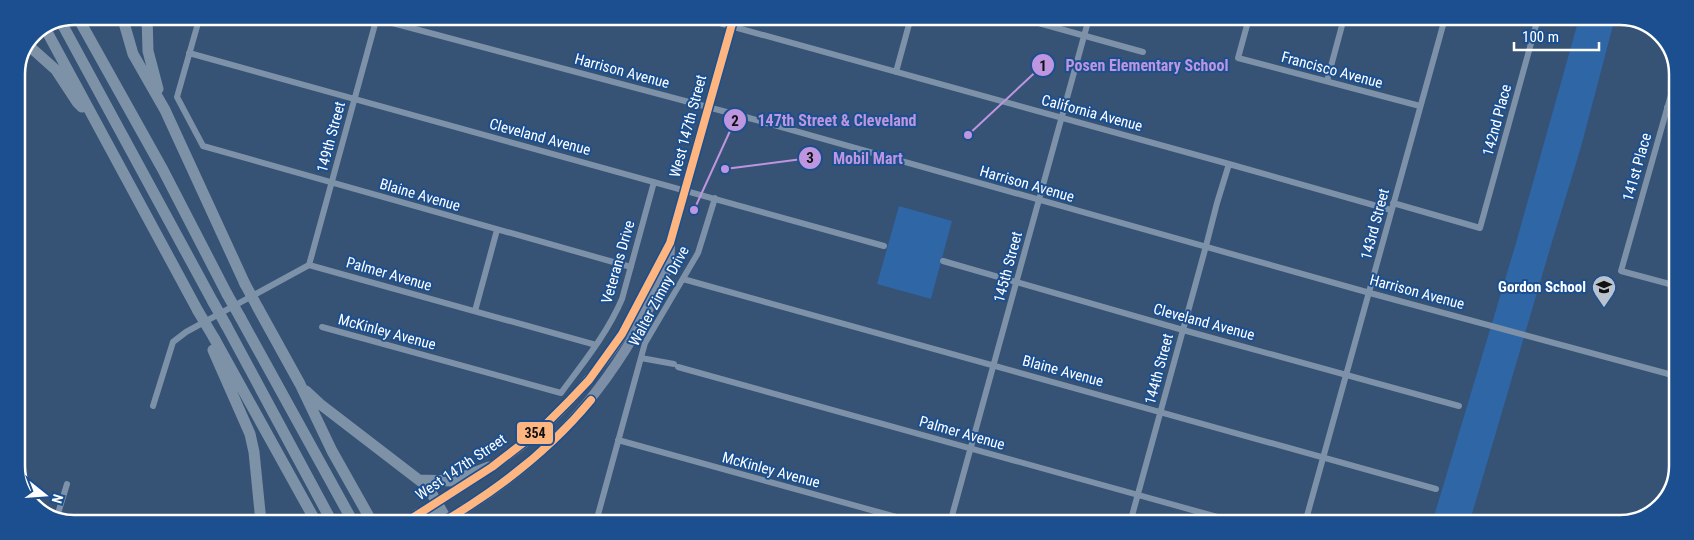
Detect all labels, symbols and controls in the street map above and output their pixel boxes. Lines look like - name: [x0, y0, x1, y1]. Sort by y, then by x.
- scale bar: [1514, 20, 1599, 52]
- text: 100 m: [1522, 28, 1559, 46]
- street label: Francisco Avenue: [1279, 48, 1385, 92]
- street label: Harrison Avenue: [573, 50, 671, 92]
- callout: Posen Elementary School: [1031, 50, 1239, 81]
- text: Posen Elementary School: [1066, 56, 1228, 75]
- text: 1: [1039, 57, 1047, 75]
- street label: West 147th Street: [666, 73, 710, 179]
- street label: 142nd Place: [1479, 82, 1515, 158]
- street label: California Avenue: [1039, 91, 1145, 135]
- street label: 149th Street: [313, 100, 349, 174]
- callout: 147th Street & Cleveland: [722, 105, 926, 136]
- text: 147th Street & Cleveland: [757, 111, 917, 130]
- text: 2: [731, 112, 739, 130]
- street label: Cleveland Avenue: [487, 115, 593, 159]
- street label: 141st Place: [1619, 131, 1655, 203]
- callout: Mobil Mart: [798, 143, 913, 174]
- text: 3: [806, 149, 814, 167]
- text: Mobil Mart: [833, 149, 903, 168]
- street label: Harrison Avenue: [978, 162, 1076, 206]
- street label: Blaine Avenue: [378, 175, 462, 215]
- street label: 143rd Street: [1357, 187, 1393, 261]
- street label: Veterans Drive: [598, 218, 638, 306]
- street label: 145th Street: [990, 230, 1026, 304]
- street label: Walter Zimny Drive: [625, 243, 693, 349]
- street label: Palmer Avenue: [344, 253, 434, 295]
- street label: Harrison Avenue: [1368, 271, 1466, 313]
- school or university icon: Gordon School: [1591, 274, 1617, 308]
- place label: Gordon School: [1498, 278, 1586, 296]
- street label: Cleveland Avenue: [1151, 300, 1257, 344]
- street label: McKinley Avenue: [336, 310, 438, 354]
- street label: 144th Street: [1141, 332, 1177, 406]
- street label: Blaine Avenue: [1020, 352, 1106, 390]
- street label: Palmer Avenue: [917, 412, 1007, 454]
- line badge: 354: [516, 421, 554, 445]
- text: 354: [524, 425, 546, 441]
- street label: West 147th Street: [412, 430, 510, 504]
- street label: McKinley Avenue: [720, 448, 822, 492]
- north arrow: [20, 470, 70, 520]
- text: N: [49, 492, 66, 505]

